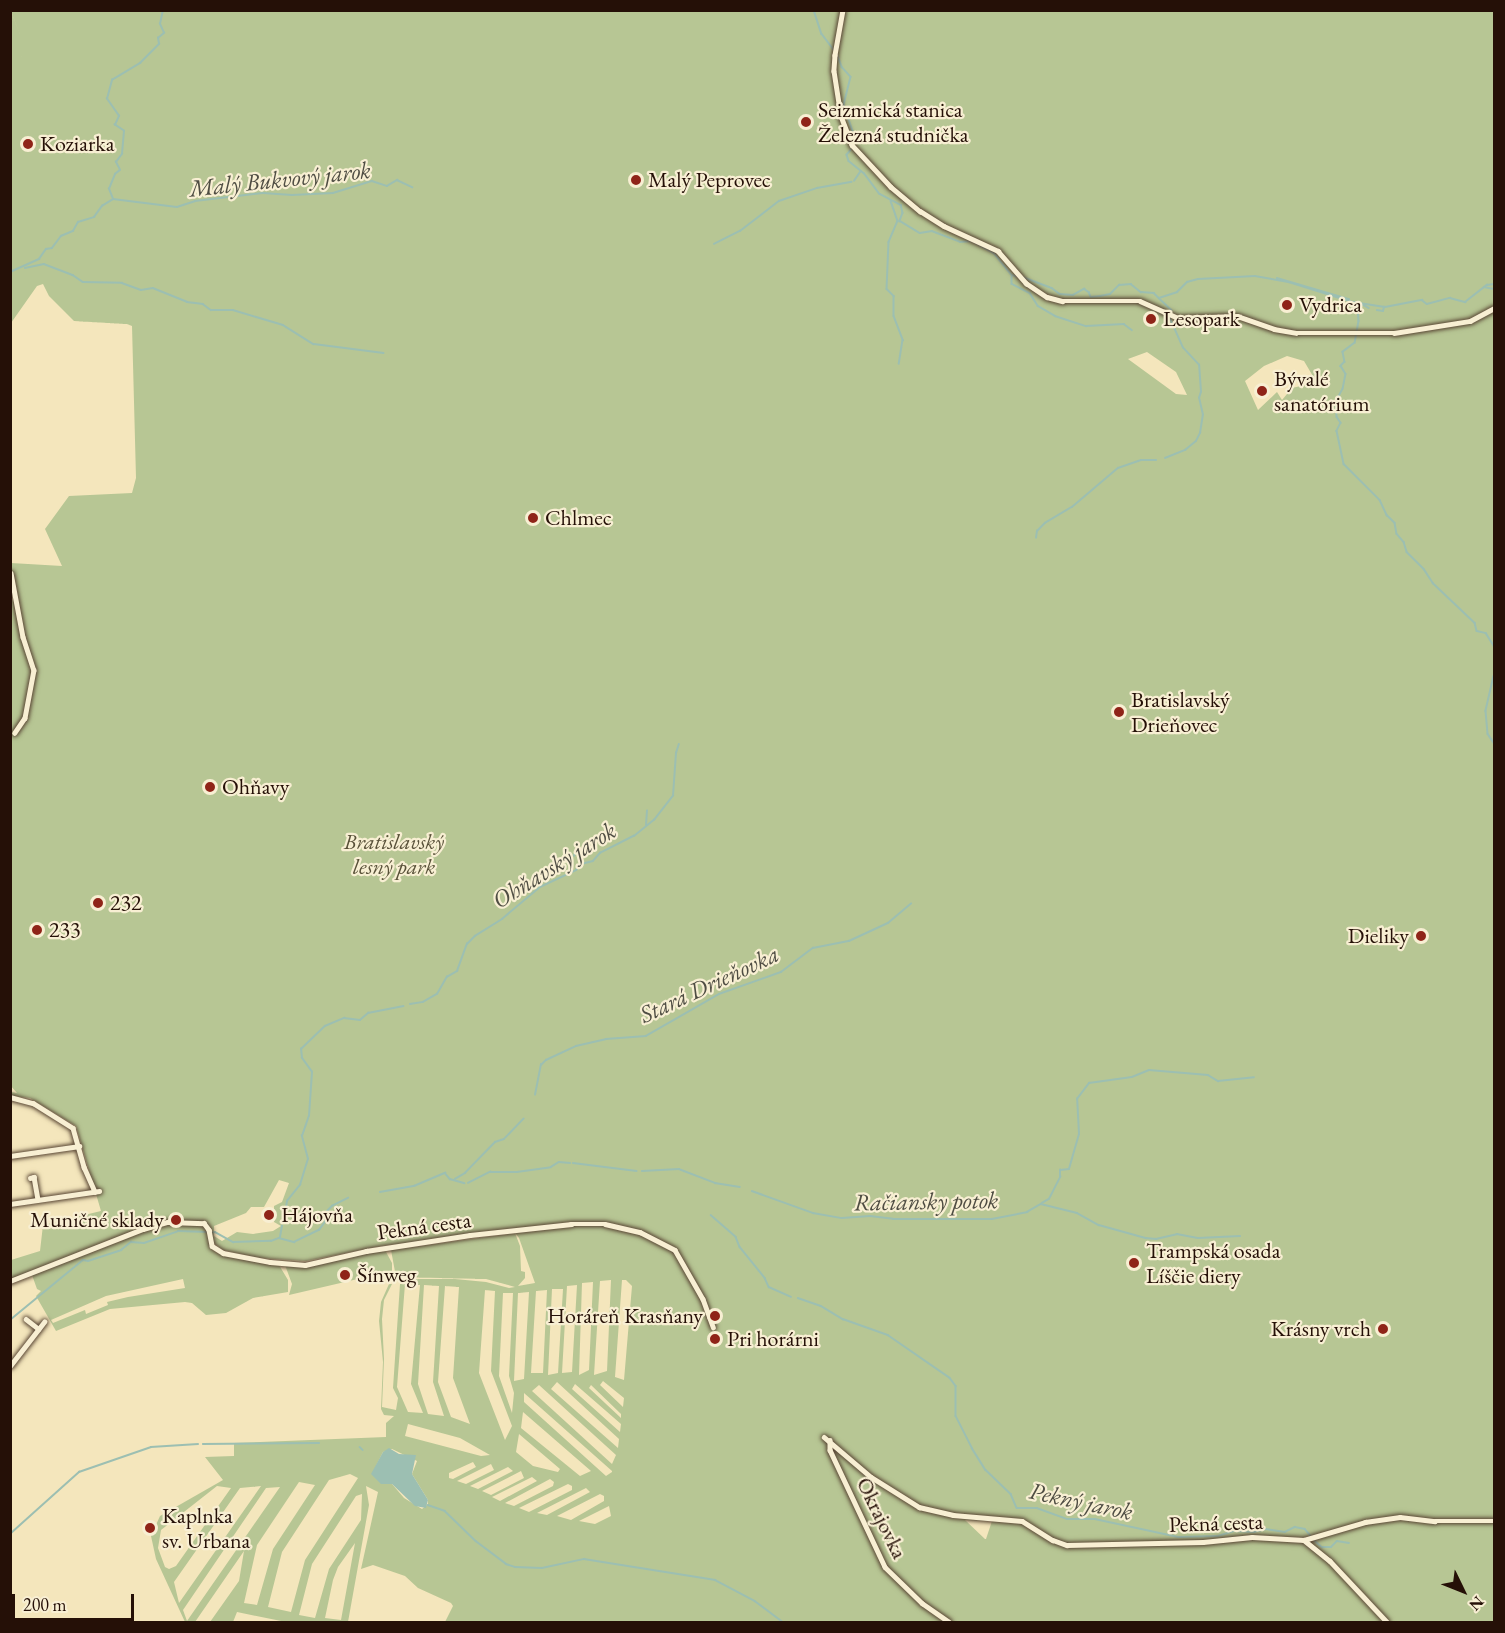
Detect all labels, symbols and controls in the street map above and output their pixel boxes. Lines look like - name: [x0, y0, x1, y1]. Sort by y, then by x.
- place label: Seizmická stanica Železná studnička: [818, 96, 969, 148]
- marker: Seizmická stanica Železná studnička: [799, 115, 813, 129]
- place label: Koziarka: [40, 131, 114, 157]
- marker: Koziarka: [21, 137, 35, 151]
- water label: Malý Bukvový jarok: [188, 155, 372, 203]
- place label: Malý Peprovec: [648, 167, 771, 193]
- marker: Malý Peprovec: [629, 173, 643, 187]
- place label: Vydrica: [1299, 292, 1362, 318]
- marker: Vydrica: [1280, 298, 1294, 312]
- place label: Lesopark: [1163, 306, 1240, 332]
- marker: Lesopark: [1144, 312, 1158, 326]
- place label: Bývalé sanatórium: [1274, 365, 1370, 416]
- marker: Bývalé sanatórium: [1255, 384, 1269, 398]
- place label: Chlmec: [545, 505, 612, 531]
- marker: Chlmec: [526, 511, 540, 525]
- place label: Bratislavský Drieňovec: [1131, 686, 1230, 738]
- marker: Bratislavský Drieňovec: [1112, 705, 1126, 719]
- place label: Ohňavy: [222, 774, 289, 800]
- marker: Ohňavy: [203, 780, 217, 794]
- water label: Ohňavský jarok: [487, 816, 621, 914]
- park label: Bratislavský lesný park: [344, 828, 444, 879]
- place label: 232: [110, 890, 142, 916]
- marker: 232: [91, 896, 105, 910]
- place label: 233: [49, 917, 81, 943]
- marker: 233: [30, 923, 44, 937]
- place label: Dieliky: [1348, 923, 1409, 949]
- marker: Dieliky: [1414, 929, 1428, 943]
- water label: Stará Drieňovka: [635, 939, 783, 1029]
- water label: Račiansky potok: [853, 1185, 999, 1217]
- place label: Hájovňa: [281, 1202, 353, 1228]
- street label: Pekná cesta: [375, 1206, 473, 1246]
- place label: Muničné sklady: [30, 1207, 164, 1233]
- marker: Hájovňa: [262, 1208, 276, 1222]
- marker: Muničné sklady: [169, 1213, 183, 1227]
- place label: Trampská osada Líščie diery: [1146, 1237, 1280, 1288]
- marker: Trampská osada Líščie diery: [1127, 1256, 1141, 1270]
- place label: Šínweg: [357, 1262, 416, 1288]
- marker: Šínweg: [338, 1268, 352, 1282]
- place label: Horáreň Krasňany: [547, 1303, 703, 1329]
- marker: Horáreň Krasňany: [708, 1309, 722, 1323]
- place label: Krásny vrch: [1271, 1316, 1371, 1342]
- marker: Krásny vrch: [1376, 1322, 1390, 1336]
- place label: Pri horárni: [727, 1326, 819, 1352]
- marker: Pri horárni: [708, 1332, 722, 1346]
- street label: Okrajovka: [851, 1473, 913, 1563]
- water label: Pekný jarok: [1027, 1476, 1135, 1526]
- place label: Kaplnka sv. Urbana: [162, 1502, 250, 1554]
- street label: Pekná cesta: [1168, 1508, 1264, 1538]
- marker: Kaplnka sv. Urbana: [143, 1521, 157, 1535]
- north arrow: [1433, 1561, 1493, 1621]
- scale bar: [15, 1582, 136, 1620]
- text: N: [1464, 1592, 1489, 1616]
- text: 200 m: [23, 1593, 67, 1616]

